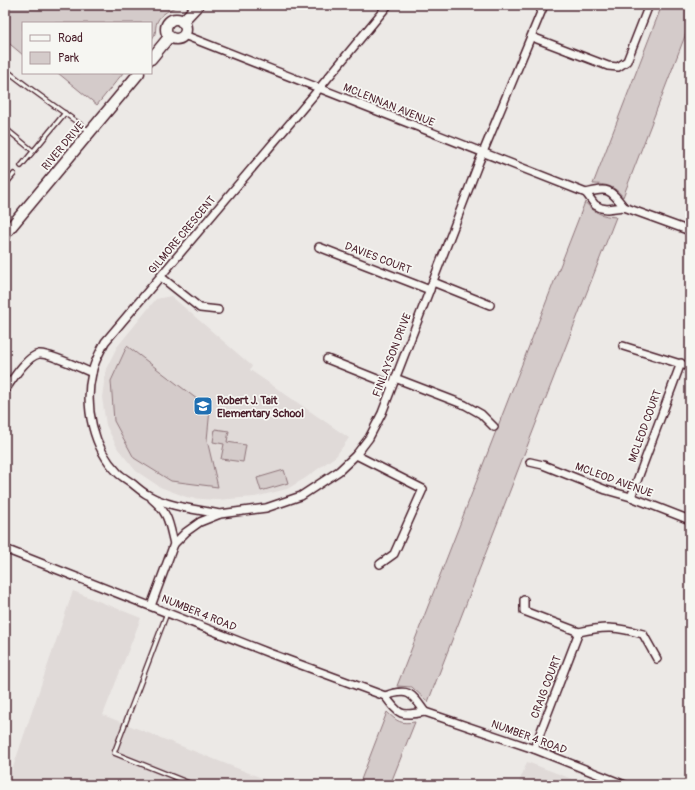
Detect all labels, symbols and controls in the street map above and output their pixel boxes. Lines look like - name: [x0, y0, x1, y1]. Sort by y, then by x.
- legend: [22, 22, 152, 74]
- text: Road: [58, 31, 83, 46]
- text: Park: [58, 51, 79, 66]
- street label: MCLENNAN AVENUE: [341, 81, 437, 129]
- street label: RIVER DRIVE: [39, 119, 87, 173]
- street label: GILMORE CRESCENT: [146, 193, 218, 277]
- street label: DAVIES COURT: [343, 239, 413, 277]
- street label: FINLAYSON DRIVE: [370, 311, 414, 399]
- street label: MCLEOD COURT: [626, 388, 664, 464]
- place label: Robert J. Tait Elementary School: [217, 394, 304, 420]
- school or university icon: Robert J. Tait Elementary School: [192, 395, 214, 417]
- street label: MCLEOD AVENUE: [573, 460, 655, 500]
- street label: NUMBER 4 ROAD: [160, 592, 238, 634]
- street label: CRAIG COURT: [528, 654, 564, 720]
- street label: NUMBER 4 ROAD: [489, 717, 569, 757]

